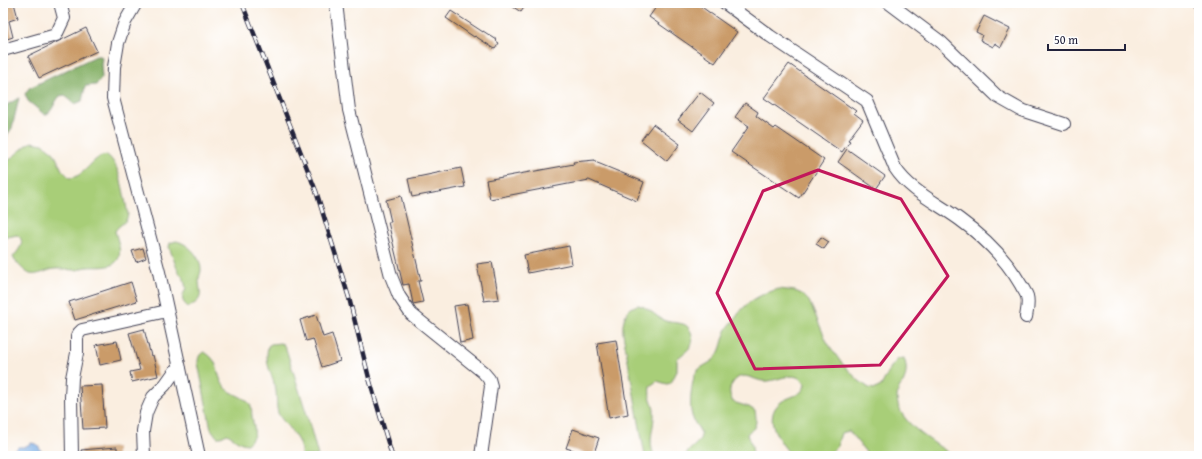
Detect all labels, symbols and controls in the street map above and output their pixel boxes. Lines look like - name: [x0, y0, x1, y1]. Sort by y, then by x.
- scale bar: [1048, 26, 1125, 52]
- text: 50 m: [1054, 31, 1078, 48]

